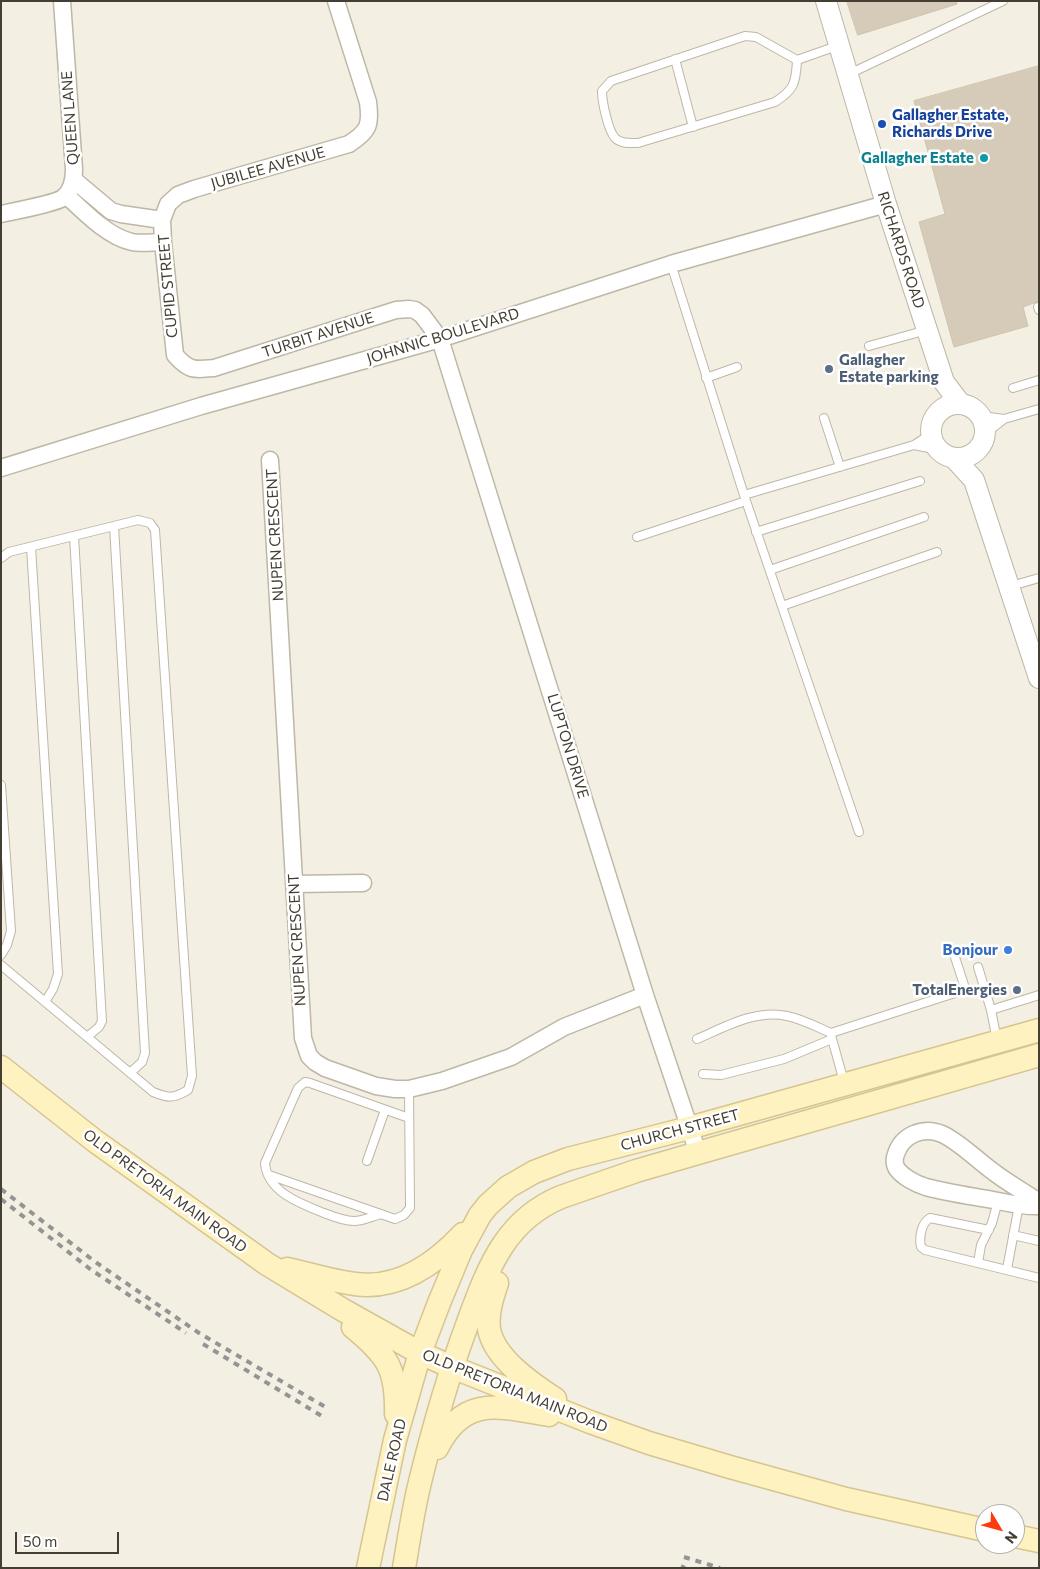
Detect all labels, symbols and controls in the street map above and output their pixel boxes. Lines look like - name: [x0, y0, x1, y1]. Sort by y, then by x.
- street label: QUEEN LANE: [58, 70, 82, 166]
- place label: Gallagher Estate, Richards Drive: [892, 106, 1009, 141]
- marker: Gallagher Estate, Richards Drive: [876, 118, 888, 130]
- street label: JUBILEE AVENUE: [209, 143, 327, 193]
- place label: Gallagher Estate: [861, 149, 974, 167]
- marker: Gallagher Estate: [978, 152, 990, 164]
- street label: RICHARDS ROAD: [874, 189, 928, 311]
- street label: CUPID STREET: [154, 233, 182, 339]
- street label: JOHNNIC BOULEVARD: [364, 304, 522, 368]
- street label: TURBIT AVENUE: [260, 308, 376, 362]
- place label: Gallagher Estate parking: [839, 351, 939, 386]
- marker: Gallagher Estate parking: [823, 363, 835, 375]
- street label: NUPEN CRESCENT: [263, 468, 287, 602]
- street label: LUPTON DRIVE: [543, 691, 593, 801]
- street label: NUPEN CRESCENT: [285, 873, 309, 1007]
- place label: Bonjour: [943, 941, 998, 959]
- marker: Bonjour: [1002, 944, 1014, 956]
- place label: TotalEnergies: [912, 981, 1007, 999]
- marker: TotalEnergies: [1011, 984, 1023, 996]
- street label: CHURCH STREET: [619, 1105, 741, 1155]
- street label: OLD PRETORIA MAIN ROAD: [80, 1126, 250, 1256]
- street label: OLD PRETORIA MAIN ROAD: [420, 1346, 610, 1436]
- street label: DALE ROAD: [374, 1417, 410, 1503]
- north arrow: [975, 1504, 1025, 1554]
- scale bar: [18, 1522, 121, 1554]
- text: N: [1002, 1528, 1022, 1547]
- text: 50 m: [23, 1532, 57, 1550]

